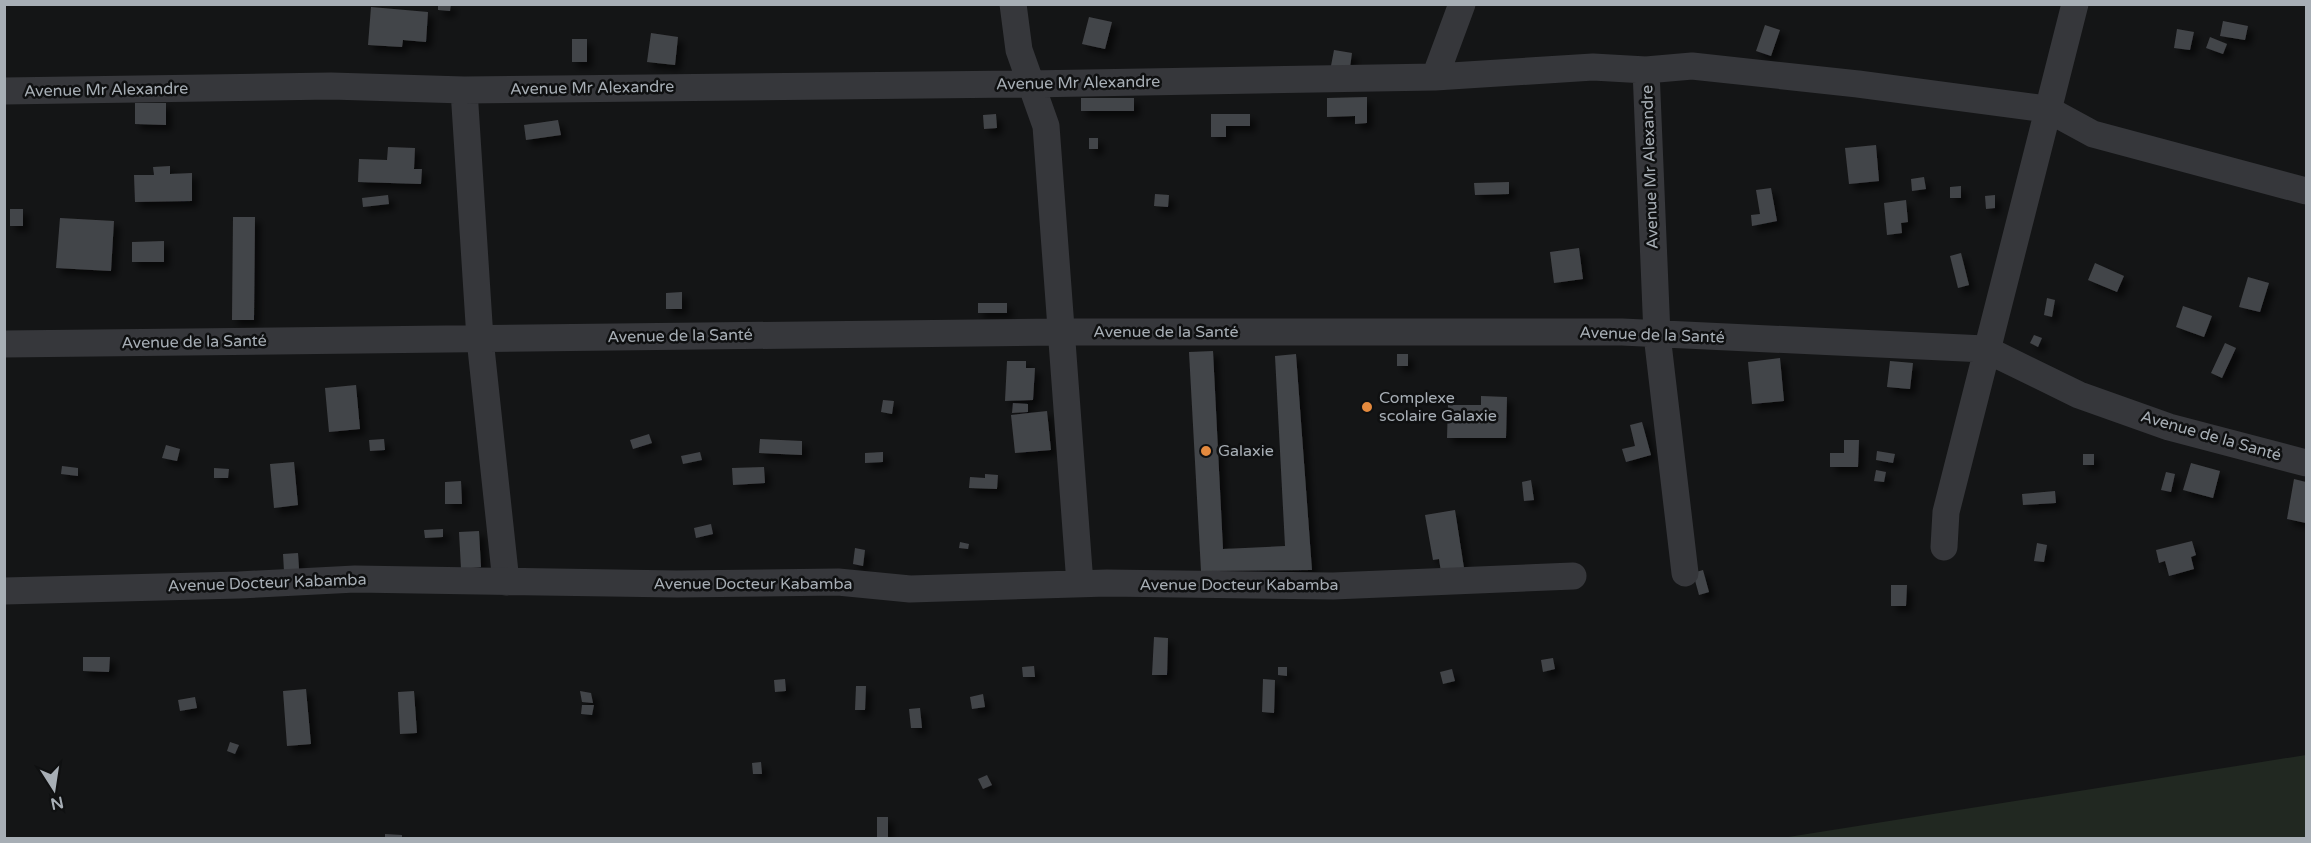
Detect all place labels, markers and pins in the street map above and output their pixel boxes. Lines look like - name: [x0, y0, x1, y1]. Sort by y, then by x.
- place label: Complexe scolaire Galaxie: [1379, 388, 1497, 426]
- marker: Complexe scolaire Galaxie: [1360, 400, 1374, 414]
- place label: Galaxie: [1218, 441, 1274, 461]
- marker: Galaxie: [1199, 444, 1213, 458]

